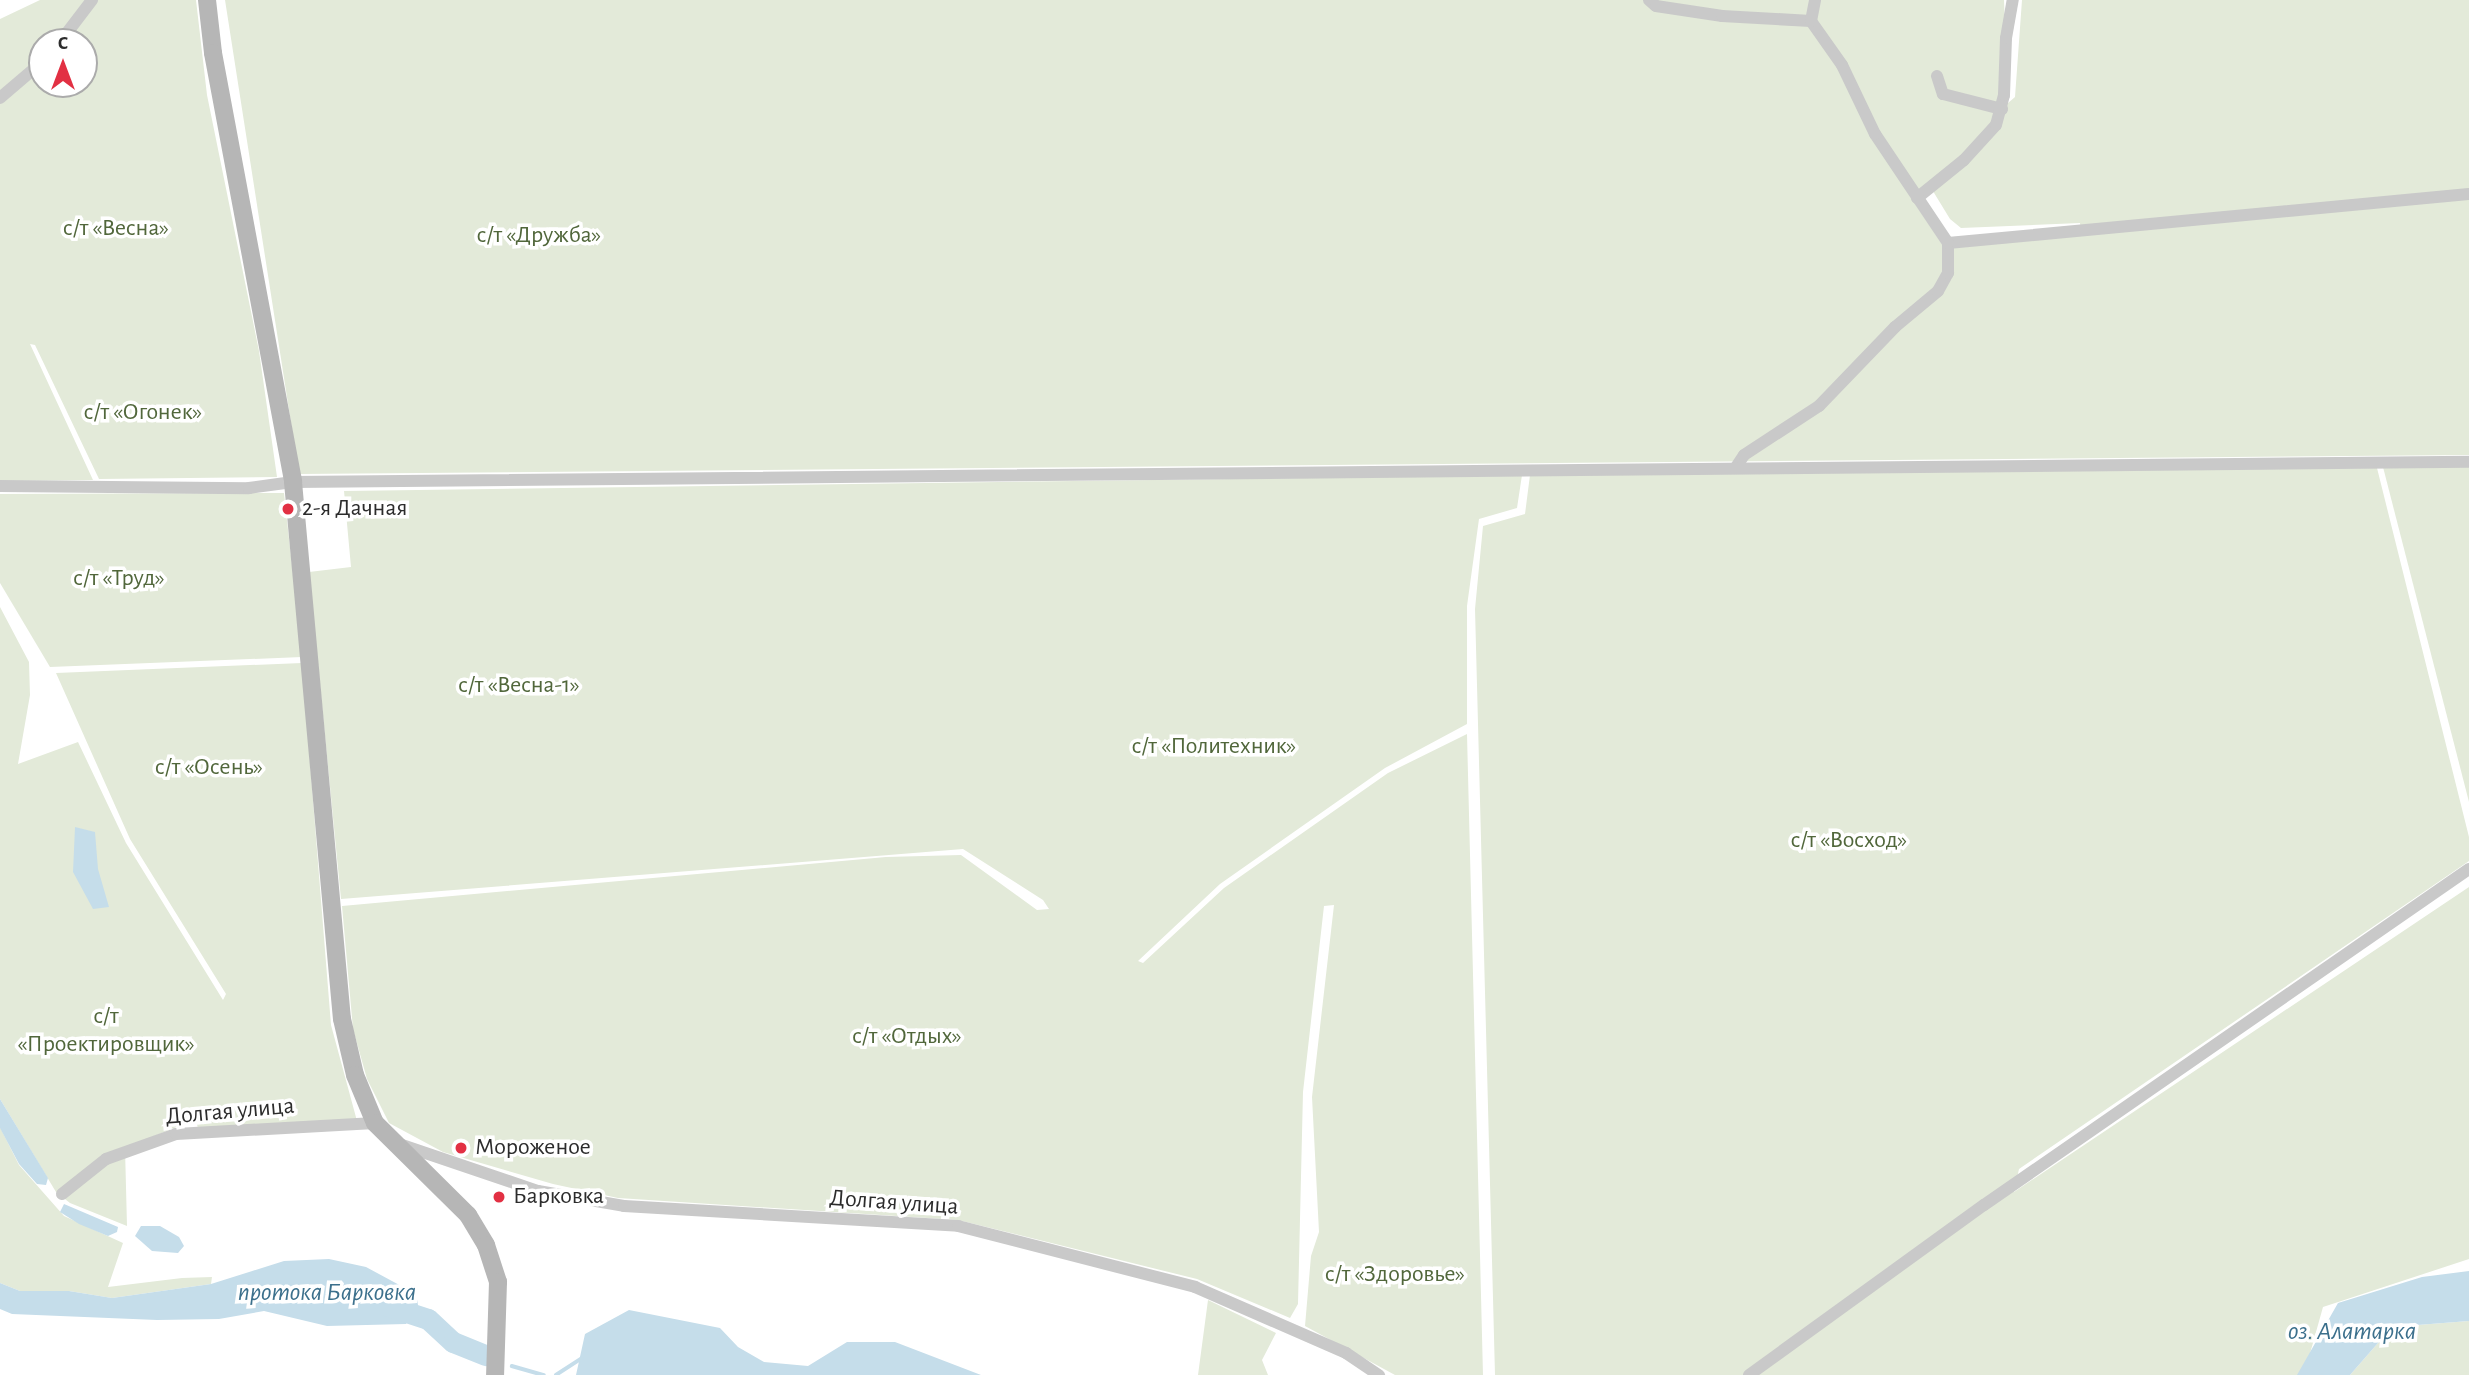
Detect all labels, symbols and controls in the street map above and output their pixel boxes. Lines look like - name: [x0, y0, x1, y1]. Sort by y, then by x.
- north arrow: [28, 28, 98, 98]
- text: С: [58, 34, 68, 53]
- park label: с/т «Весна»: [63, 215, 169, 243]
- park label: с/т «Дружба»: [477, 222, 601, 250]
- park label: с/т «Огонек»: [84, 399, 202, 427]
- place label: 2-я Дачная: [302, 495, 407, 523]
- marker: 2-я Дачная: [280, 501, 296, 517]
- park label: с/т «Труд»: [73, 565, 165, 593]
- park label: с/т «Весна-1»: [458, 672, 580, 700]
- park label: с/т «Политехник»: [1132, 733, 1296, 761]
- park label: с/т «Осень»: [155, 754, 263, 782]
- park label: с/т «Восход»: [1791, 827, 1907, 855]
- park label: с/т «Проектировщик»: [17, 1003, 195, 1059]
- park label: с/т «Отдых»: [852, 1023, 962, 1051]
- street label: Долгая улица: [164, 1092, 296, 1132]
- place label: Мороженое: [475, 1134, 591, 1162]
- marker: Мороженое: [453, 1140, 469, 1156]
- place label: Барковка: [513, 1183, 604, 1211]
- street label: Долгая улица: [829, 1184, 959, 1222]
- marker: Барковка: [491, 1189, 507, 1205]
- park label: с/т «Здоровье»: [1325, 1261, 1465, 1289]
- water label: протока Барковка: [238, 1277, 416, 1309]
- water label: оз. Алатарка: [2288, 1316, 2416, 1348]

